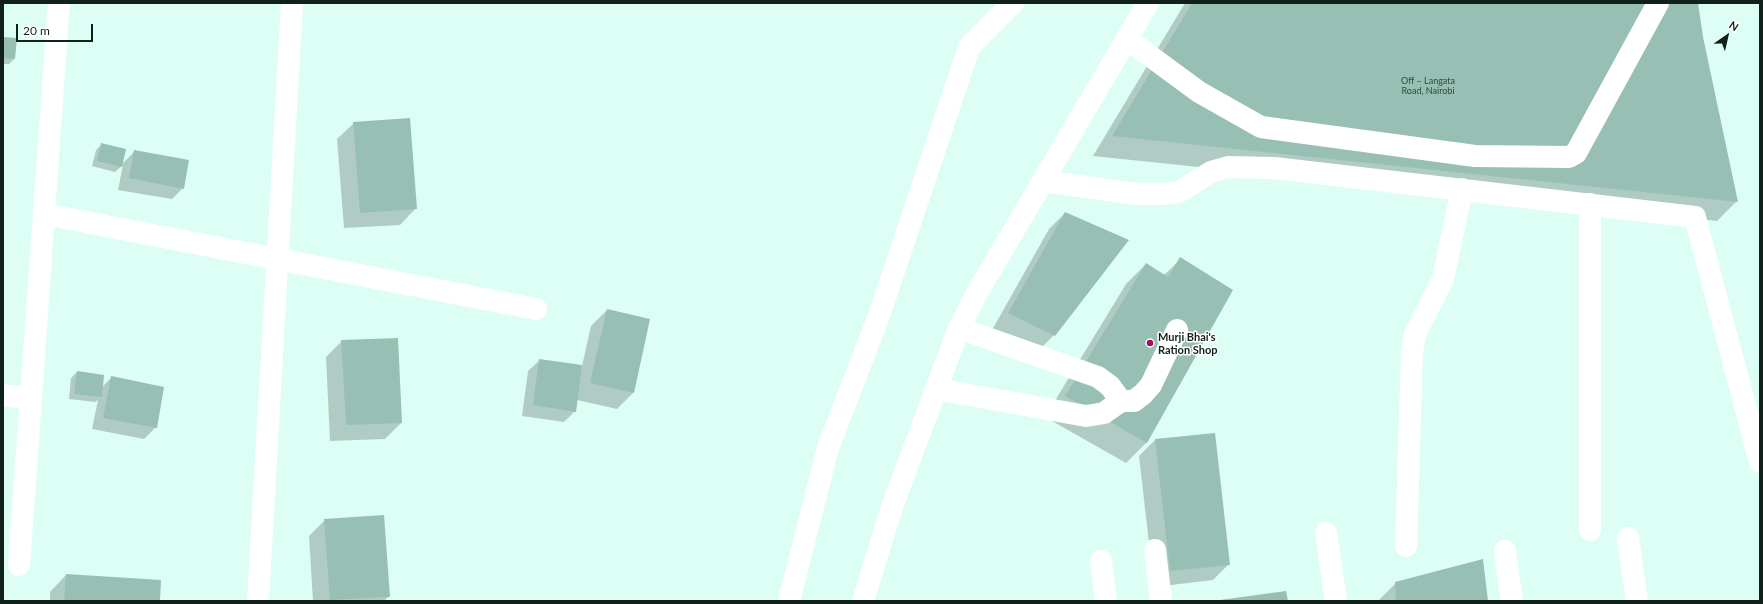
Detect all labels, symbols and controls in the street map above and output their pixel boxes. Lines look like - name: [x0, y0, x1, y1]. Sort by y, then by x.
- scale bar: [18, 16, 95, 42]
- north arrow: [1707, 16, 1747, 56]
- text: N: [1727, 18, 1741, 33]
- text: 20 m: [23, 23, 50, 38]
- house number: Off – Langata Road, Nairobi: [1401, 76, 1455, 97]
- place label: Murji Bhai's Ration Shop: [1158, 330, 1217, 356]
- marker: Murji Bhai's Ration Shop: [1145, 338, 1155, 348]

